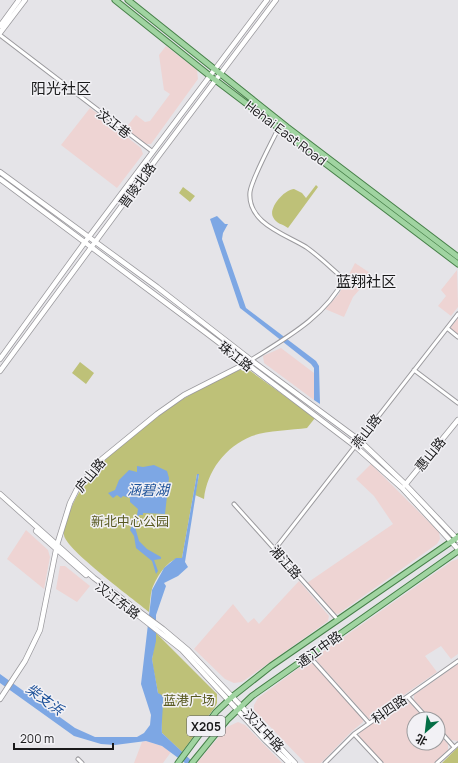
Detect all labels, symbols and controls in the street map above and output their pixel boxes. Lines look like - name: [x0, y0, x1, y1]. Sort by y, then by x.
- district label: 阳光社区: [31, 78, 91, 99]
- street label: Hehai East Road: [242, 97, 330, 169]
- street label: 汶江巷: [93, 104, 135, 142]
- street label: 晋陵北路: [114, 159, 160, 211]
- district label: 蓝翔社区: [336, 271, 396, 292]
- street label: 珠江路: [215, 337, 257, 375]
- street label: 燕山路: [347, 410, 385, 452]
- street label: 惠山路: [411, 433, 449, 475]
- street label: 庐山路: [71, 454, 109, 496]
- water label: 涵碧湖: [127, 480, 171, 499]
- park label: 新北中心公园: [91, 512, 169, 530]
- street label: 湘江路: [266, 541, 306, 583]
- street label: 汉江东路: [92, 577, 144, 623]
- street label: 通江中路: [293, 626, 345, 672]
- water label: 柴支浜: [22, 679, 68, 720]
- street label: 科四路: [368, 690, 410, 728]
- park label: 蓝港广场: [163, 691, 215, 709]
- street label: 汉江中路: [240, 705, 288, 755]
- north arrow: [406, 711, 446, 751]
- road number: X205: [187, 716, 225, 736]
- scale bar: [14, 725, 113, 751]
- text: 200 m: [20, 730, 54, 747]
- text: 北: [413, 731, 429, 749]

